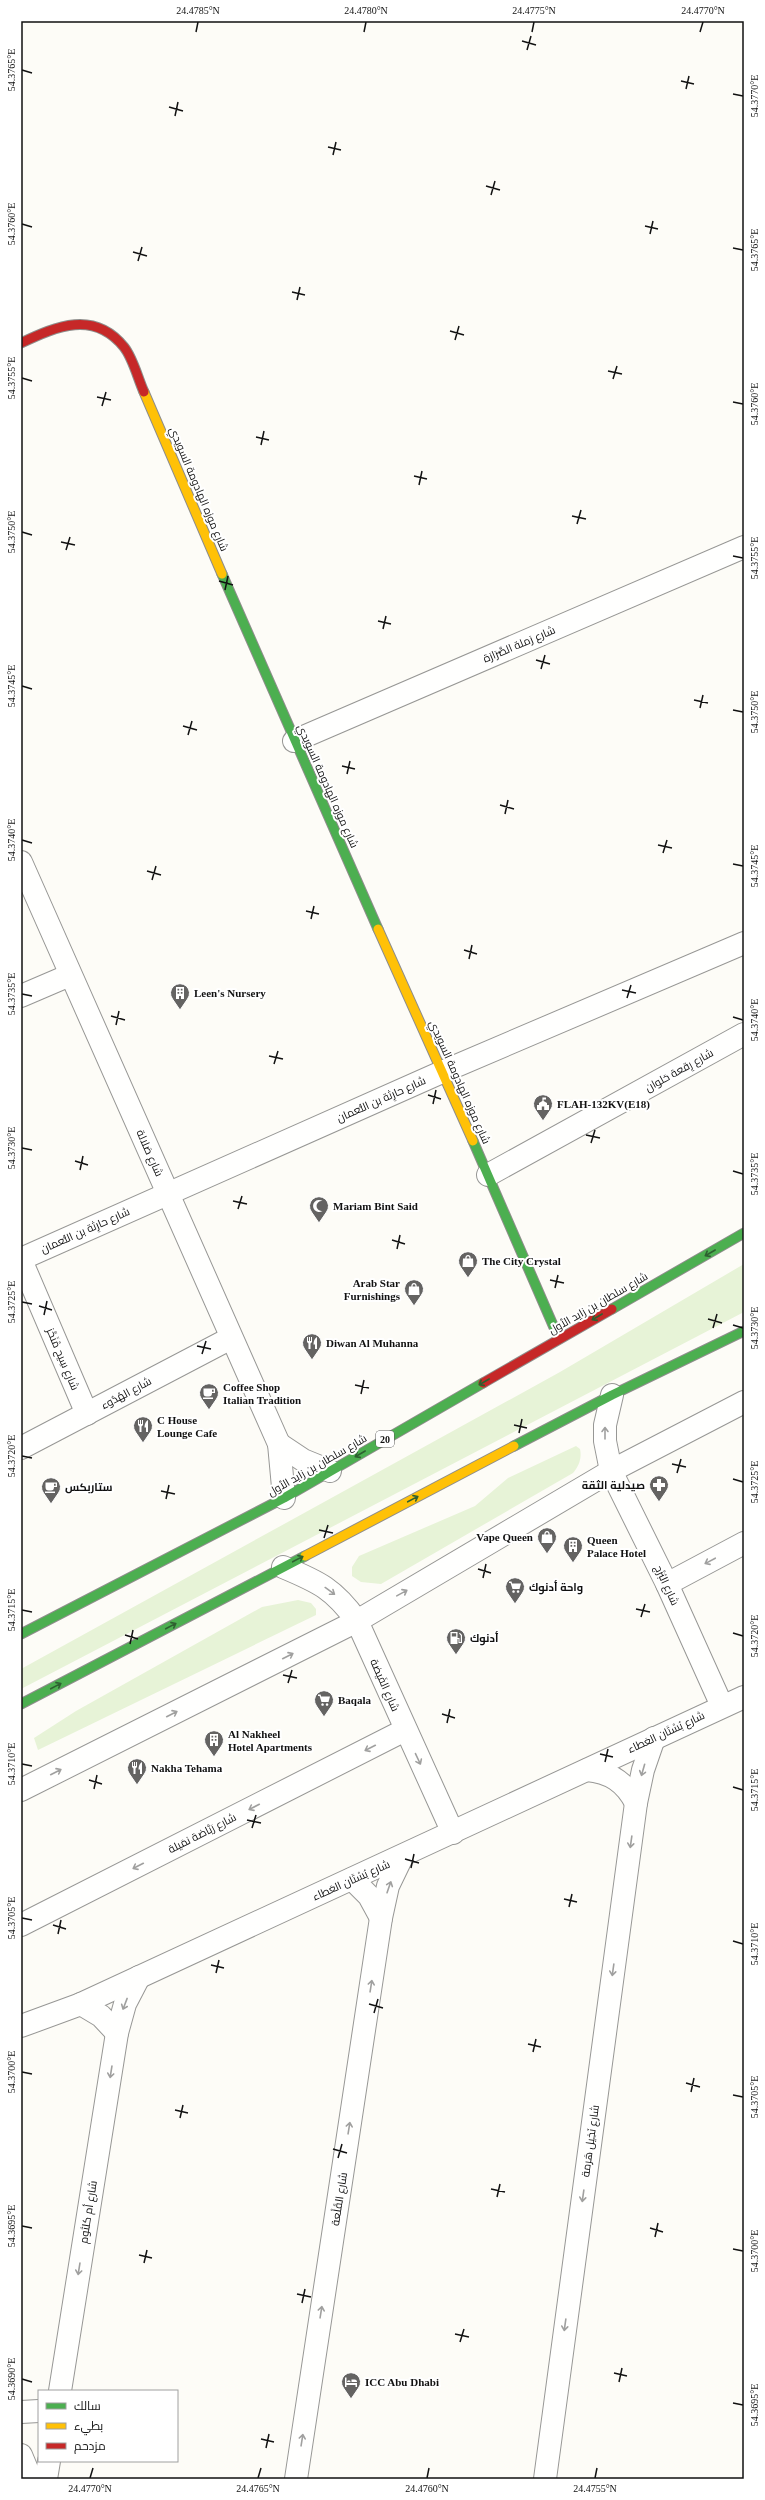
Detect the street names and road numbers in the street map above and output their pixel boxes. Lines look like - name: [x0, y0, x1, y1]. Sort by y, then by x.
- street label: شارع موزه الهادومة السويدي: [165, 425, 231, 554]
- street label: شارع رَملة الصَّرَارَة: [481, 623, 558, 666]
- street label: شارع موزه الهادومة السويدي: [293, 722, 361, 851]
- street label: شارع موزه الهادومة السويدي: [425, 1018, 493, 1147]
- street label: شارع رِقعة حَلوان: [643, 1046, 716, 1095]
- street label: شارع حارِثة بن النُّعمان: [335, 1074, 428, 1126]
- street label: شارع صَلالة: [133, 1128, 166, 1179]
- street label: شارع حارِثة بن النُّعمان: [39, 1205, 132, 1257]
- street label: شارع سلطان بن زايد الأول: [546, 1270, 651, 1338]
- street label: شارع سِيح مْنَحَّز: [42, 1325, 81, 1393]
- street label: شارع الهُدُوء: [99, 1375, 154, 1413]
- road number: 20: [376, 1431, 394, 1447]
- street label: شارع سلطان بن زايد الأول: [265, 1432, 370, 1500]
- street label: شارع البُرْج: [651, 1563, 682, 1608]
- street label: شارع الفَيضة: [366, 1657, 402, 1714]
- street label: شارع بُسْتَان العَطاء: [626, 1709, 707, 1757]
- street label: شارع رَبَّاضة نمَيلة: [166, 1811, 239, 1857]
- street label: شارع بُسْتَان العَطاء: [310, 1858, 392, 1904]
- street label: شارع نَخِيل هَرمة: [579, 2104, 603, 2178]
- street label: شارع القَلْعة: [327, 2171, 351, 2227]
- street label: شارع أم كلثوم: [76, 2180, 101, 2245]

